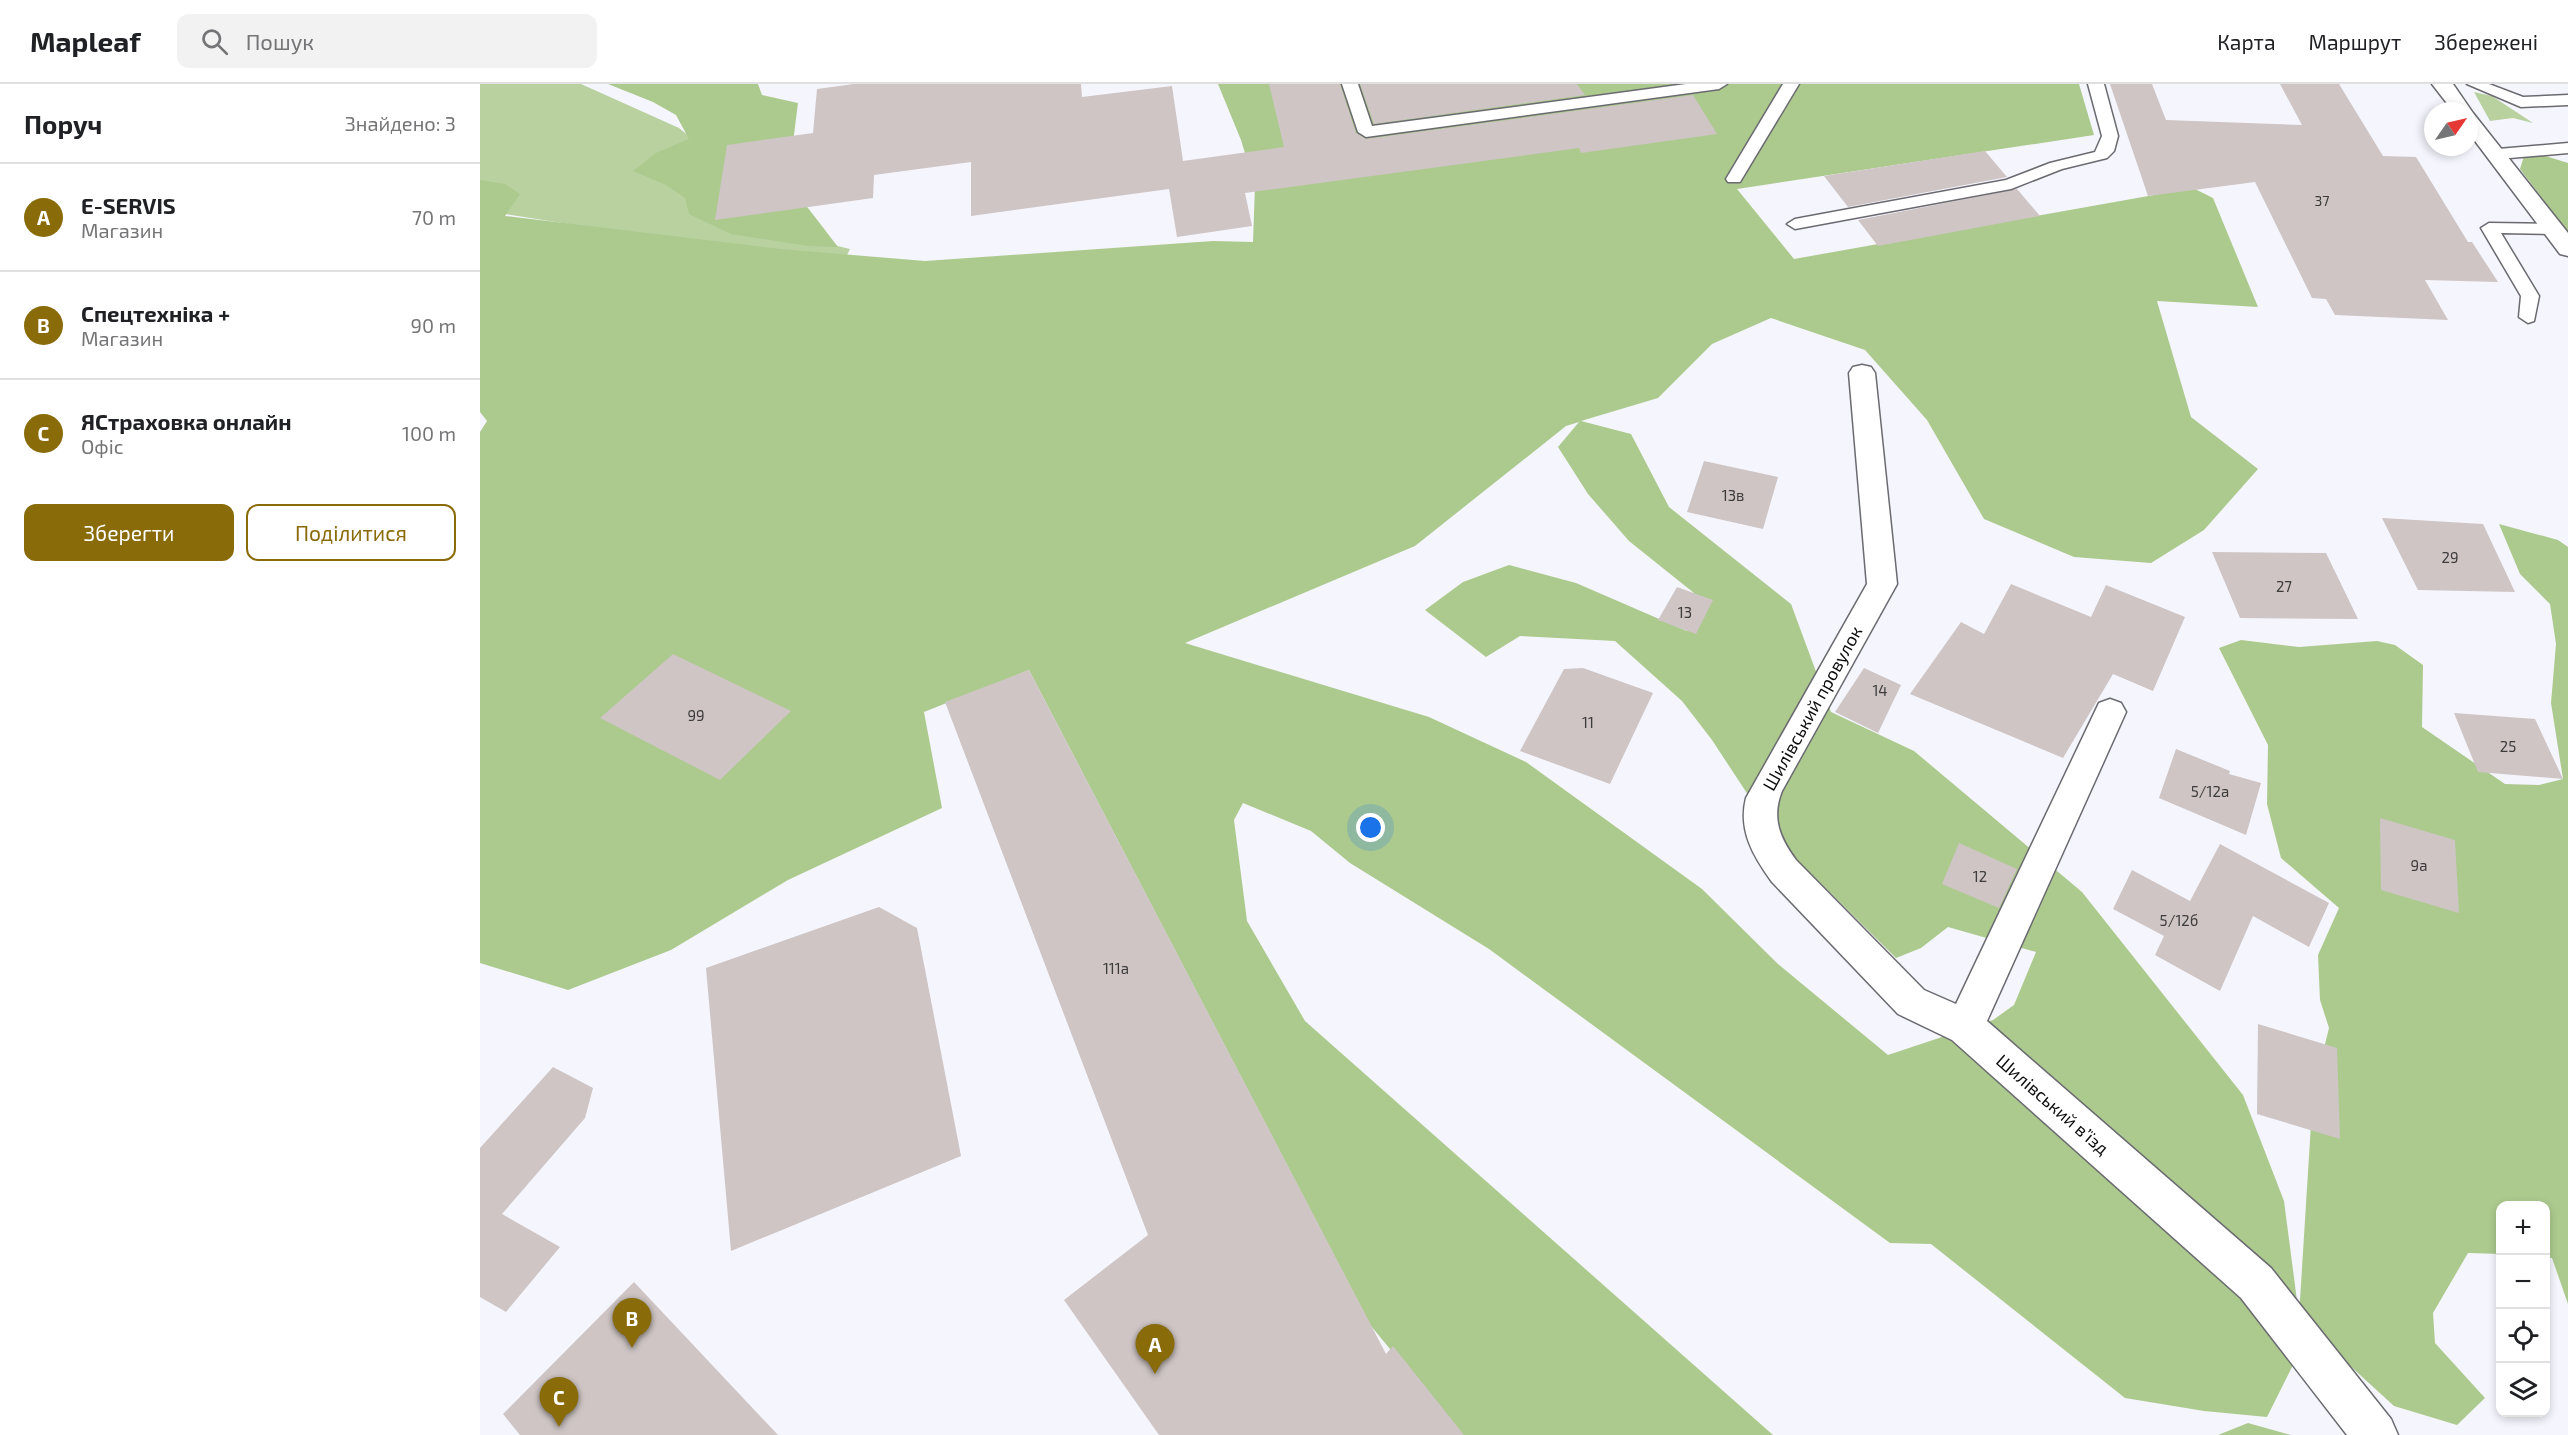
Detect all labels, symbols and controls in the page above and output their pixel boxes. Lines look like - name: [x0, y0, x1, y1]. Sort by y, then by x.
- search box: [177, 14, 597, 68]
- text: Mapleaf: [30, 24, 141, 58]
- icon: search: [198, 25, 231, 58]
- text: Пошук: [246, 28, 314, 54]
- text: Карта: [2217, 29, 2276, 54]
- text: Маршрут: [2309, 29, 2401, 54]
- text: Збережені: [2434, 29, 2538, 54]
- north arrow: [2424, 102, 2478, 156]
- text: Поруч: [24, 108, 102, 139]
- text: Знайдено: 3: [345, 111, 456, 135]
- text: E-SERVIS: [81, 192, 176, 218]
- house number: 37: [2315, 192, 2329, 209]
- text: A: [37, 205, 50, 229]
- text: 70 m: [412, 205, 456, 229]
- text: Магазин: [81, 218, 163, 242]
- text: Спецтехніка +: [81, 300, 230, 326]
- text: B: [37, 313, 50, 337]
- text: 90 m: [411, 313, 456, 337]
- text: Магазин: [81, 326, 163, 350]
- text: ЯСтраховка онлайн: [81, 408, 292, 434]
- text: C: [38, 421, 49, 445]
- text: 100 m: [402, 421, 456, 445]
- text: Офіс: [81, 434, 124, 458]
- house number: 13в: [1722, 486, 1744, 504]
- button: Зберегти: [24, 504, 234, 561]
- button: Поділитися: [246, 504, 456, 561]
- house number: 29: [2441, 548, 2459, 566]
- house number: 27: [2276, 577, 2292, 595]
- house number: 13: [1678, 603, 1692, 621]
- street label: Шилівський провулок: [1758, 622, 1867, 794]
- house number: 14: [1872, 681, 1888, 699]
- house number: 99: [687, 706, 705, 724]
- house number: 11: [1582, 713, 1594, 731]
- house number: 25: [2500, 737, 2516, 755]
- house number: 5/12а: [2191, 782, 2229, 800]
- your location: [1356, 813, 1385, 842]
- house number: 9а: [2411, 856, 2427, 874]
- house number: 12: [1973, 867, 1987, 885]
- house number: 5/12б: [2160, 911, 2198, 929]
- house number: 111а: [1103, 959, 1129, 977]
- street label: Шилівський в’їзд: [1992, 1049, 2114, 1159]
- map controls: [2496, 1201, 2550, 1417]
- button: +: [2496, 1201, 2550, 1255]
- button: −: [2496, 1255, 2550, 1309]
- pin: B: [612, 1298, 652, 1348]
- button: locate: [2496, 1309, 2550, 1363]
- pin: A: [1136, 1324, 1174, 1374]
- button: layers: [2496, 1363, 2550, 1417]
- pin: C: [540, 1378, 578, 1427]

